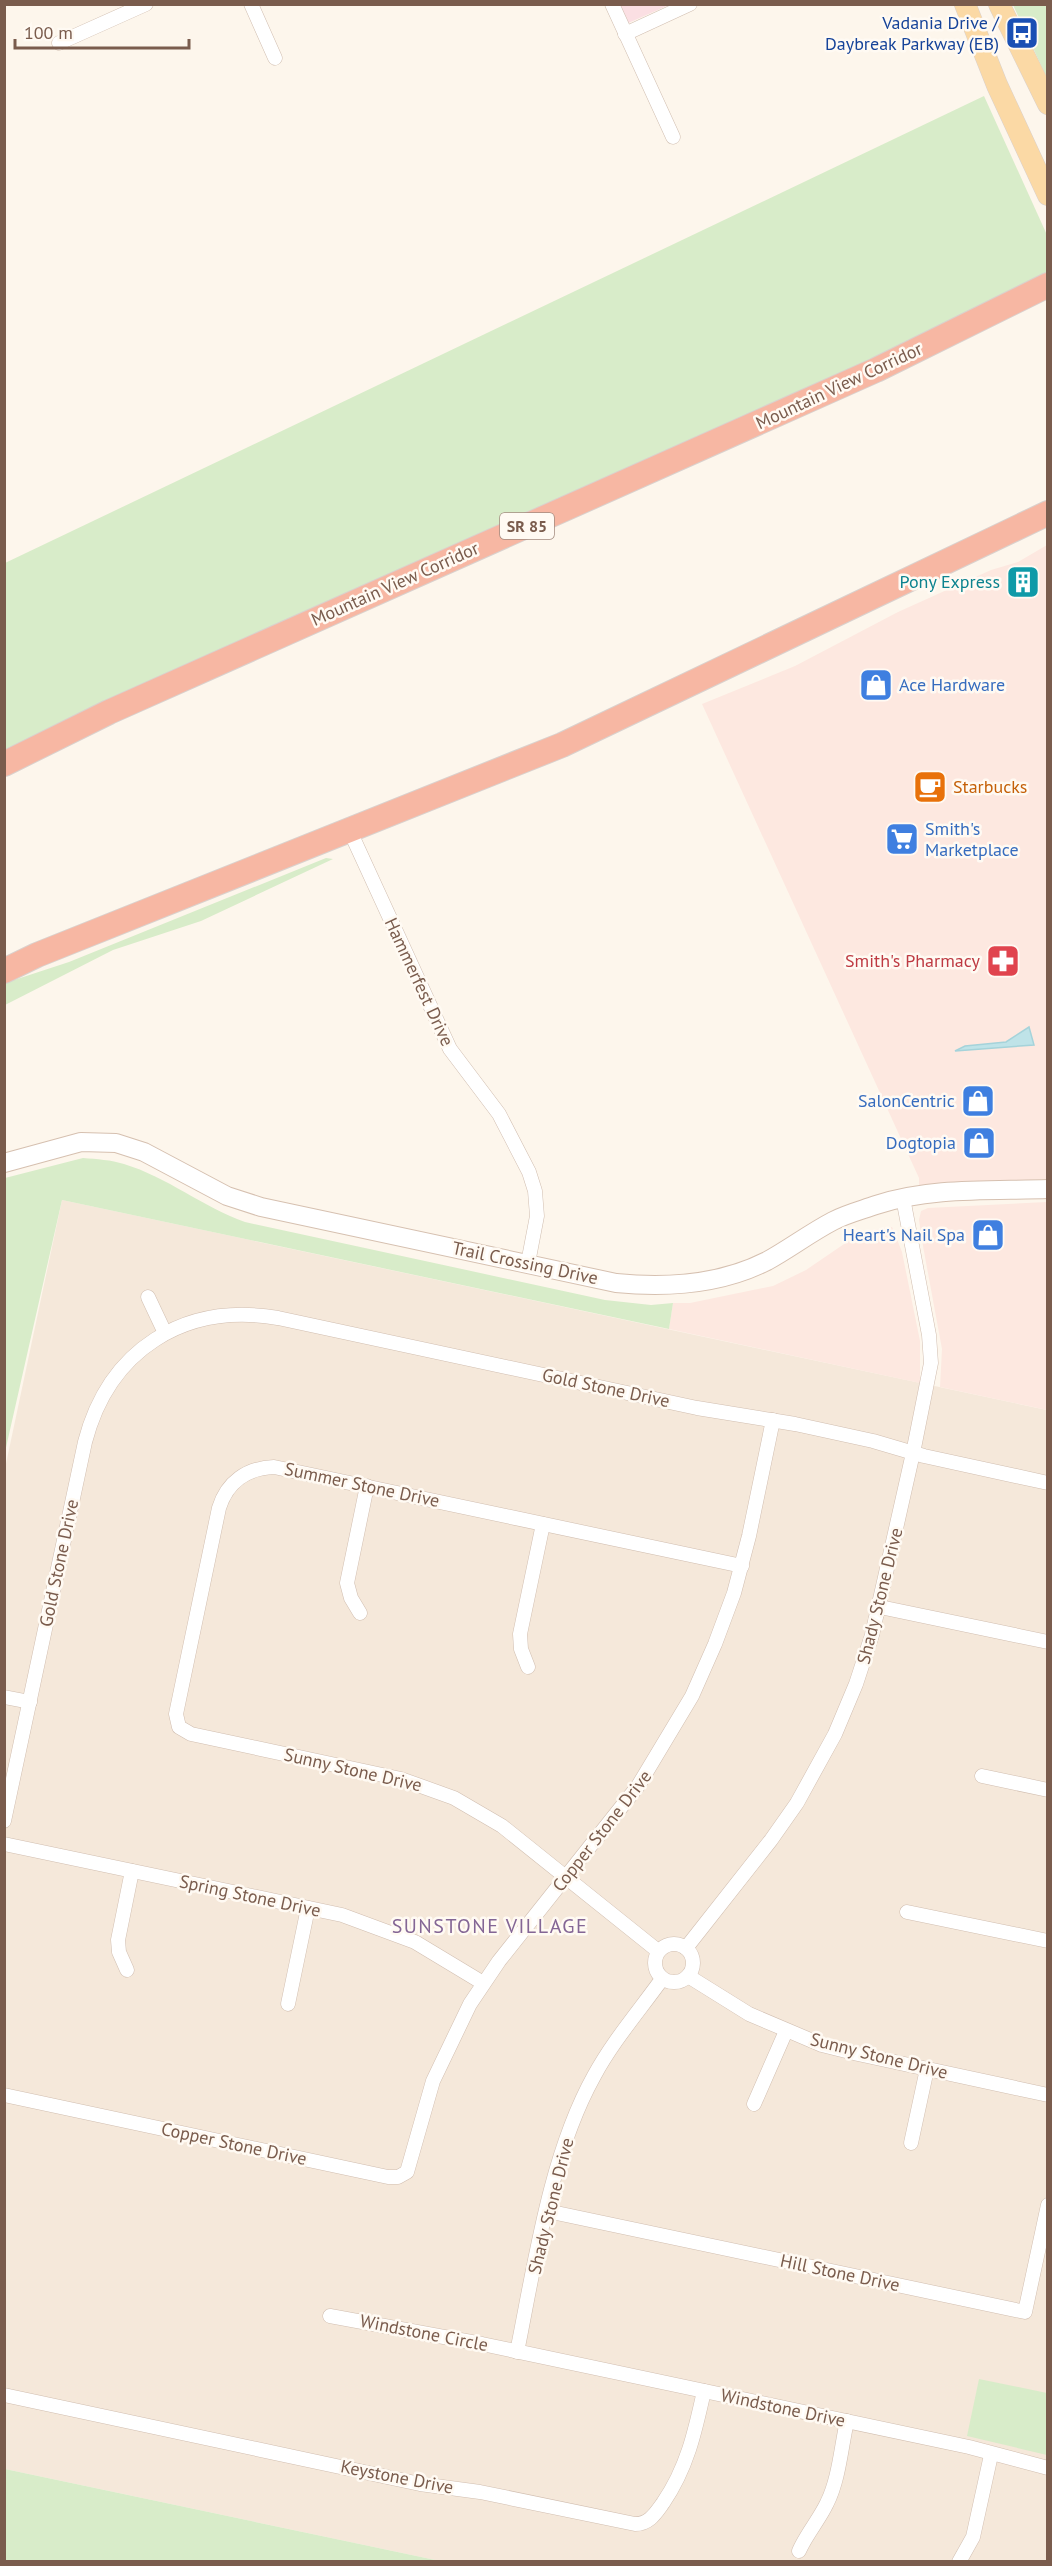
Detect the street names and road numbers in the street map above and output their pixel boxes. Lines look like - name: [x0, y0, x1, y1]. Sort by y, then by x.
- street label: Mountain View Corridor: [752, 337, 926, 434]
- road number: SR 85: [500, 513, 554, 539]
- street label: Mountain View Corridor: [308, 536, 482, 631]
- street label: Hammerfest Drive: [380, 914, 459, 1050]
- street label: Trail Crossing Drive: [450, 1236, 600, 1289]
- street label: Gold Stone Drive: [540, 1363, 672, 1412]
- street label: Summer Stone Drive: [283, 1457, 442, 1512]
- street label: Gold Stone Drive: [34, 1497, 83, 1629]
- street label: Shady Stone Drive: [851, 1525, 908, 1666]
- street label: Sunny Stone Drive: [282, 1742, 424, 1797]
- street label: Copper Stone Drive: [547, 1765, 656, 1896]
- street label: Spring Stone Drive: [177, 1869, 323, 1922]
- street label: Sunny Stone Drive: [808, 2027, 950, 2084]
- street label: Copper Stone Drive: [159, 2117, 309, 2170]
- street label: Shady Stone Drive: [522, 2135, 579, 2276]
- street label: Hill Stone Drive: [778, 2249, 902, 2296]
- street label: Windstone Circle: [358, 2309, 490, 2356]
- street label: Windstone Drive: [719, 2383, 847, 2432]
- street label: Keystone Drive: [339, 2454, 455, 2499]

